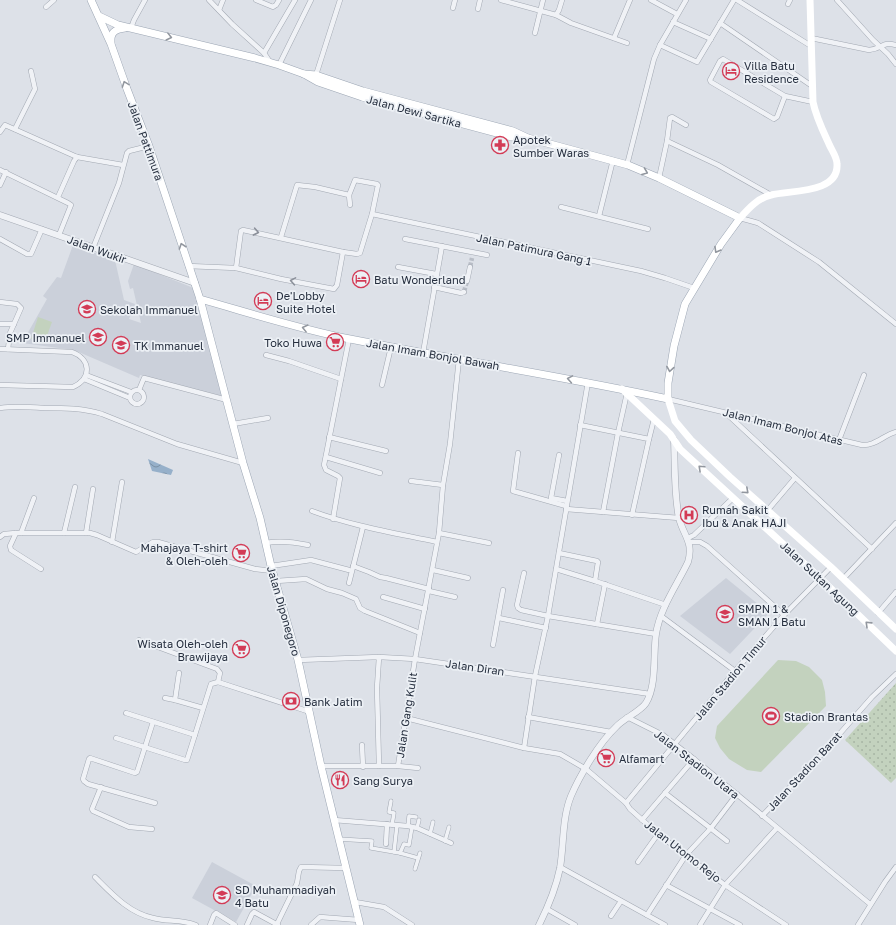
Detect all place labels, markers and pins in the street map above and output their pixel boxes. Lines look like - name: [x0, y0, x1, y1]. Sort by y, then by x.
- place label: Villa Batu Residence: [744, 59, 799, 85]
- hotel icon: Villa Batu Residence: [721, 61, 741, 81]
- place label: Apotek Sumber Waras: [513, 133, 589, 159]
- pharmacy icon: Apotek Sumber Waras: [490, 135, 510, 155]
- hotel icon: Batu Wonderland: [351, 269, 371, 289]
- place label: Batu Wonderland: [374, 273, 465, 286]
- place label: De'Lobby Suite Hotel: [276, 289, 336, 315]
- hotel icon: De'Lobby Suite Hotel: [253, 291, 273, 311]
- school or university icon: Sekolah Immanuel: [77, 299, 97, 319]
- place label: Sekolah Immanuel: [100, 303, 198, 316]
- school or university icon: SMP Immanuel: [88, 327, 108, 347]
- place label: SMP Immanuel: [6, 331, 85, 344]
- supermarket icon: Toko Huwa: [325, 332, 345, 352]
- school or university icon: TK Immanuel: [111, 335, 131, 355]
- place label: Toko Huwa: [264, 336, 322, 349]
- place label: TK Immanuel: [134, 339, 204, 352]
- place label: Rumah Sakit Ibu & Anak HAJI: [702, 503, 786, 529]
- hospital icon: Rumah Sakit Ibu & Anak HAJI: [679, 505, 699, 525]
- place label: Mahajaya T-shirt & Oleh-oleh: [140, 541, 228, 567]
- supermarket icon: Mahajaya T-shirt & Oleh-oleh: [231, 543, 251, 563]
- place label: SMPN 1 & SMAN 1 Batu: [738, 602, 806, 628]
- school or university icon: SMPN 1 & SMAN 1 Batu: [715, 604, 735, 624]
- place label: Wisata Oleh-oleh Brawijaya: [137, 637, 228, 663]
- supermarket icon: Wisata Oleh-oleh Brawijaya: [231, 639, 251, 659]
- bank icon: Bank Jatim: [281, 691, 301, 711]
- place label: Bank Jatim: [304, 695, 363, 708]
- sports icon: Stadion Brantas: [761, 706, 781, 726]
- place label: Stadion Brantas: [784, 710, 868, 723]
- supermarket icon: Alfamart: [596, 748, 616, 768]
- place label: Alfamart: [619, 752, 664, 765]
- restaurant icon: Sang Surya: [330, 770, 350, 790]
- place label: Sang Surya: [353, 774, 413, 787]
- place label: SD Muhammadiyah 4 Batu: [235, 883, 336, 909]
- school or university icon: SD Muhammadiyah 4 Batu: [212, 885, 232, 905]

